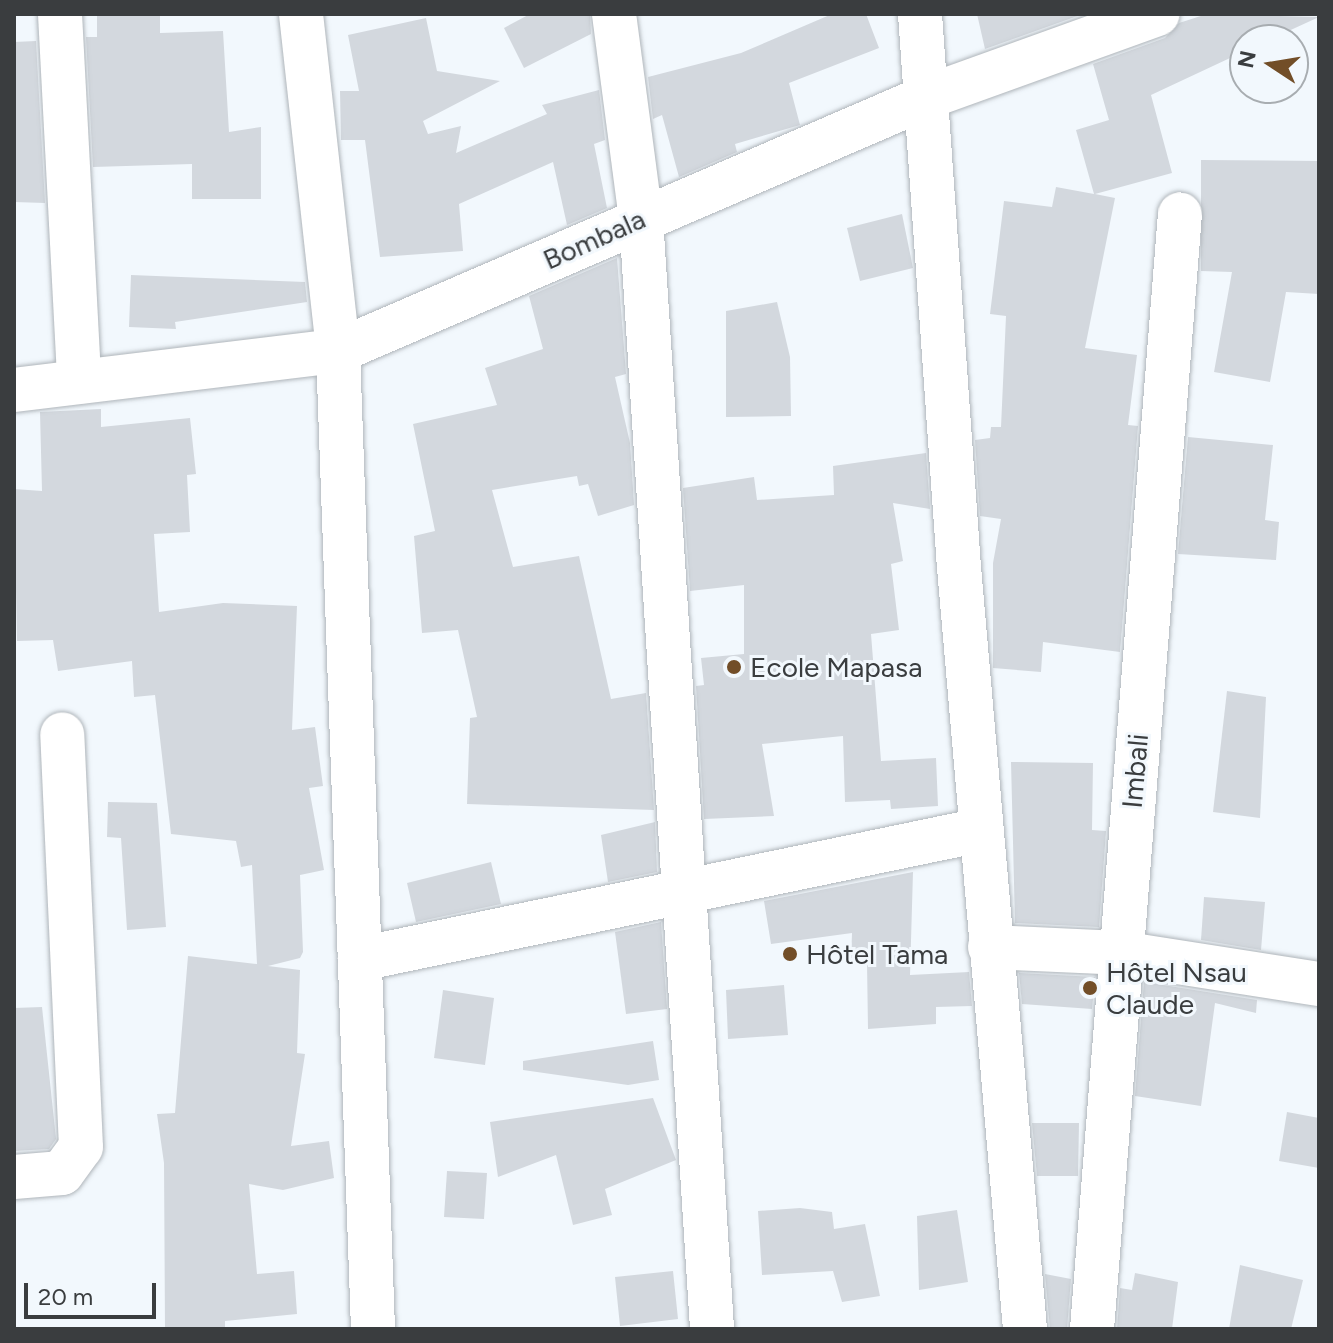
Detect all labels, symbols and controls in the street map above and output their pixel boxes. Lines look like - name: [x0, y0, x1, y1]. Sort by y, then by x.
- north arrow: [1229, 24, 1309, 104]
- text: N: [1232, 48, 1262, 70]
- street label: Bombala: [538, 202, 650, 276]
- place label: Ecole Mapasa: [750, 650, 922, 684]
- marker: Ecole Mapasa: [725, 658, 743, 676]
- street label: Imbali: [1115, 732, 1155, 810]
- place label: Hôtel Tama: [806, 937, 948, 971]
- marker: Hôtel Tama: [781, 945, 799, 963]
- place label: Hôtel Nsau Claude: [1106, 955, 1247, 1021]
- marker: Hôtel Nsau Claude: [1081, 979, 1099, 997]
- scale bar: [28, 1267, 160, 1317]
- text: 20 m: [38, 1282, 93, 1311]

